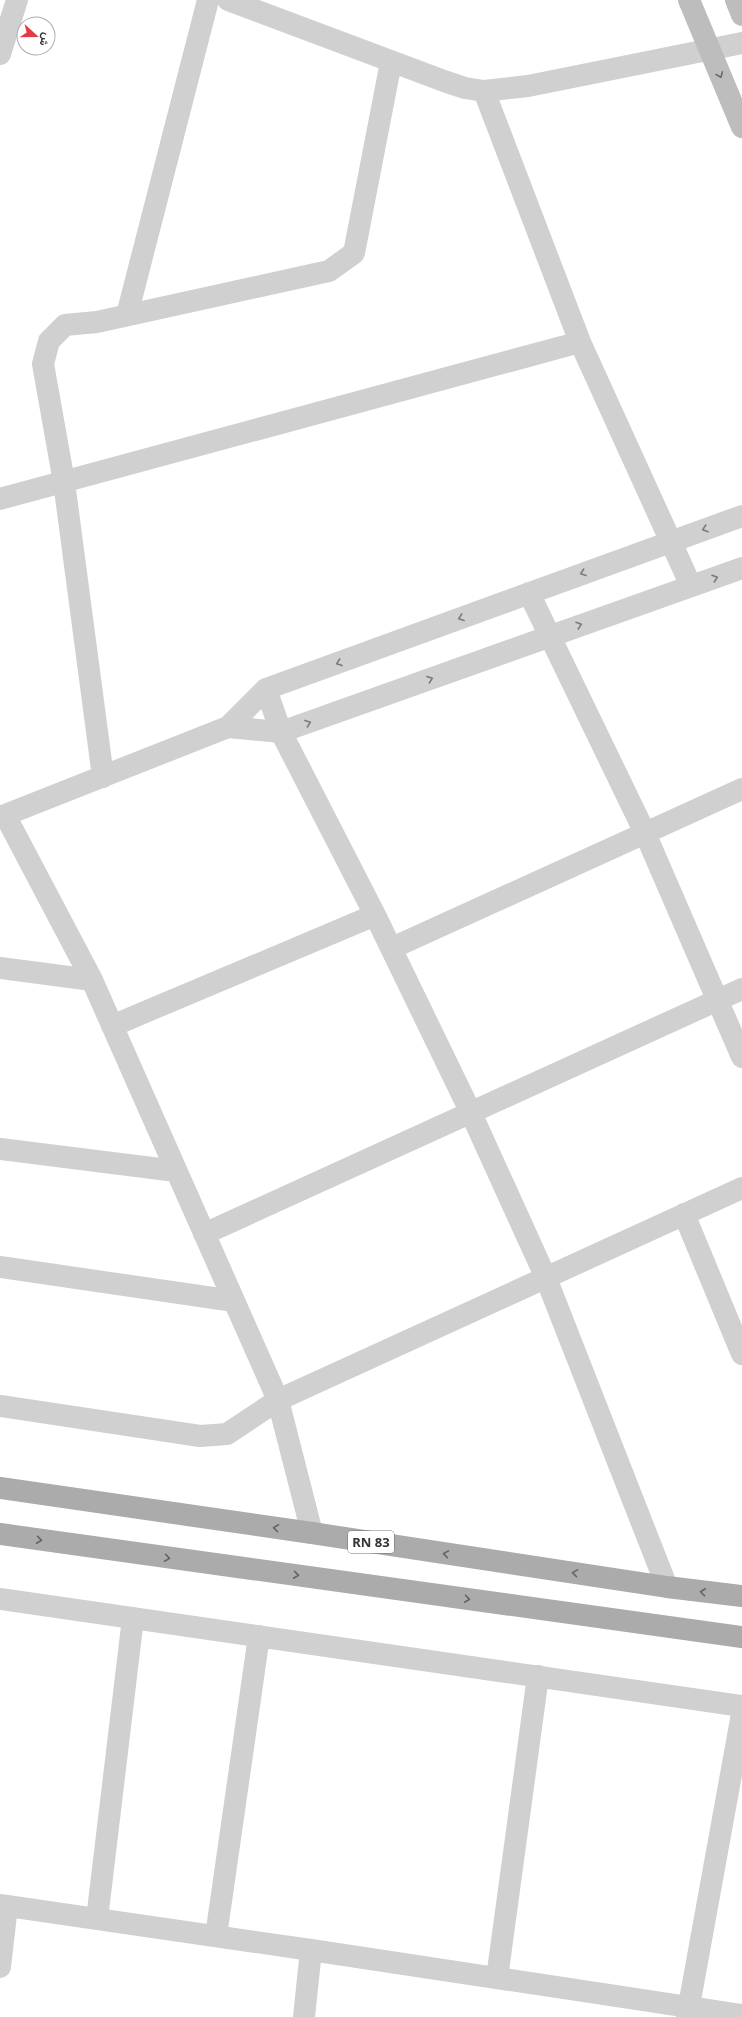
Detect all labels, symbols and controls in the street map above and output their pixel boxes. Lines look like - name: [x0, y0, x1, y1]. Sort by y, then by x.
- north arrow: [16, 16, 56, 56]
- text: ش: [36, 31, 55, 49]
- one-way arrow: [716, 71, 724, 78]
- one-way arrow: [702, 524, 709, 533]
- one-way arrow: [579, 569, 586, 577]
- one-way arrow: [711, 574, 718, 583]
- one-way arrow: [457, 613, 464, 622]
- one-way arrow: [575, 622, 582, 630]
- one-way arrow: [335, 658, 342, 666]
- one-way arrow: [426, 675, 433, 683]
- one-way arrow: [304, 719, 311, 728]
- one-way arrow: [273, 1524, 279, 1533]
- road number: RN 83: [348, 1531, 394, 1553]
- one-way arrow: [36, 1535, 42, 1544]
- one-way arrow: [443, 1550, 449, 1558]
- one-way arrow: [164, 1553, 170, 1562]
- one-way arrow: [572, 1569, 578, 1578]
- one-way arrow: [293, 1570, 299, 1579]
- one-way arrow: [700, 1587, 706, 1596]
- one-way arrow: [463, 1594, 470, 1603]

